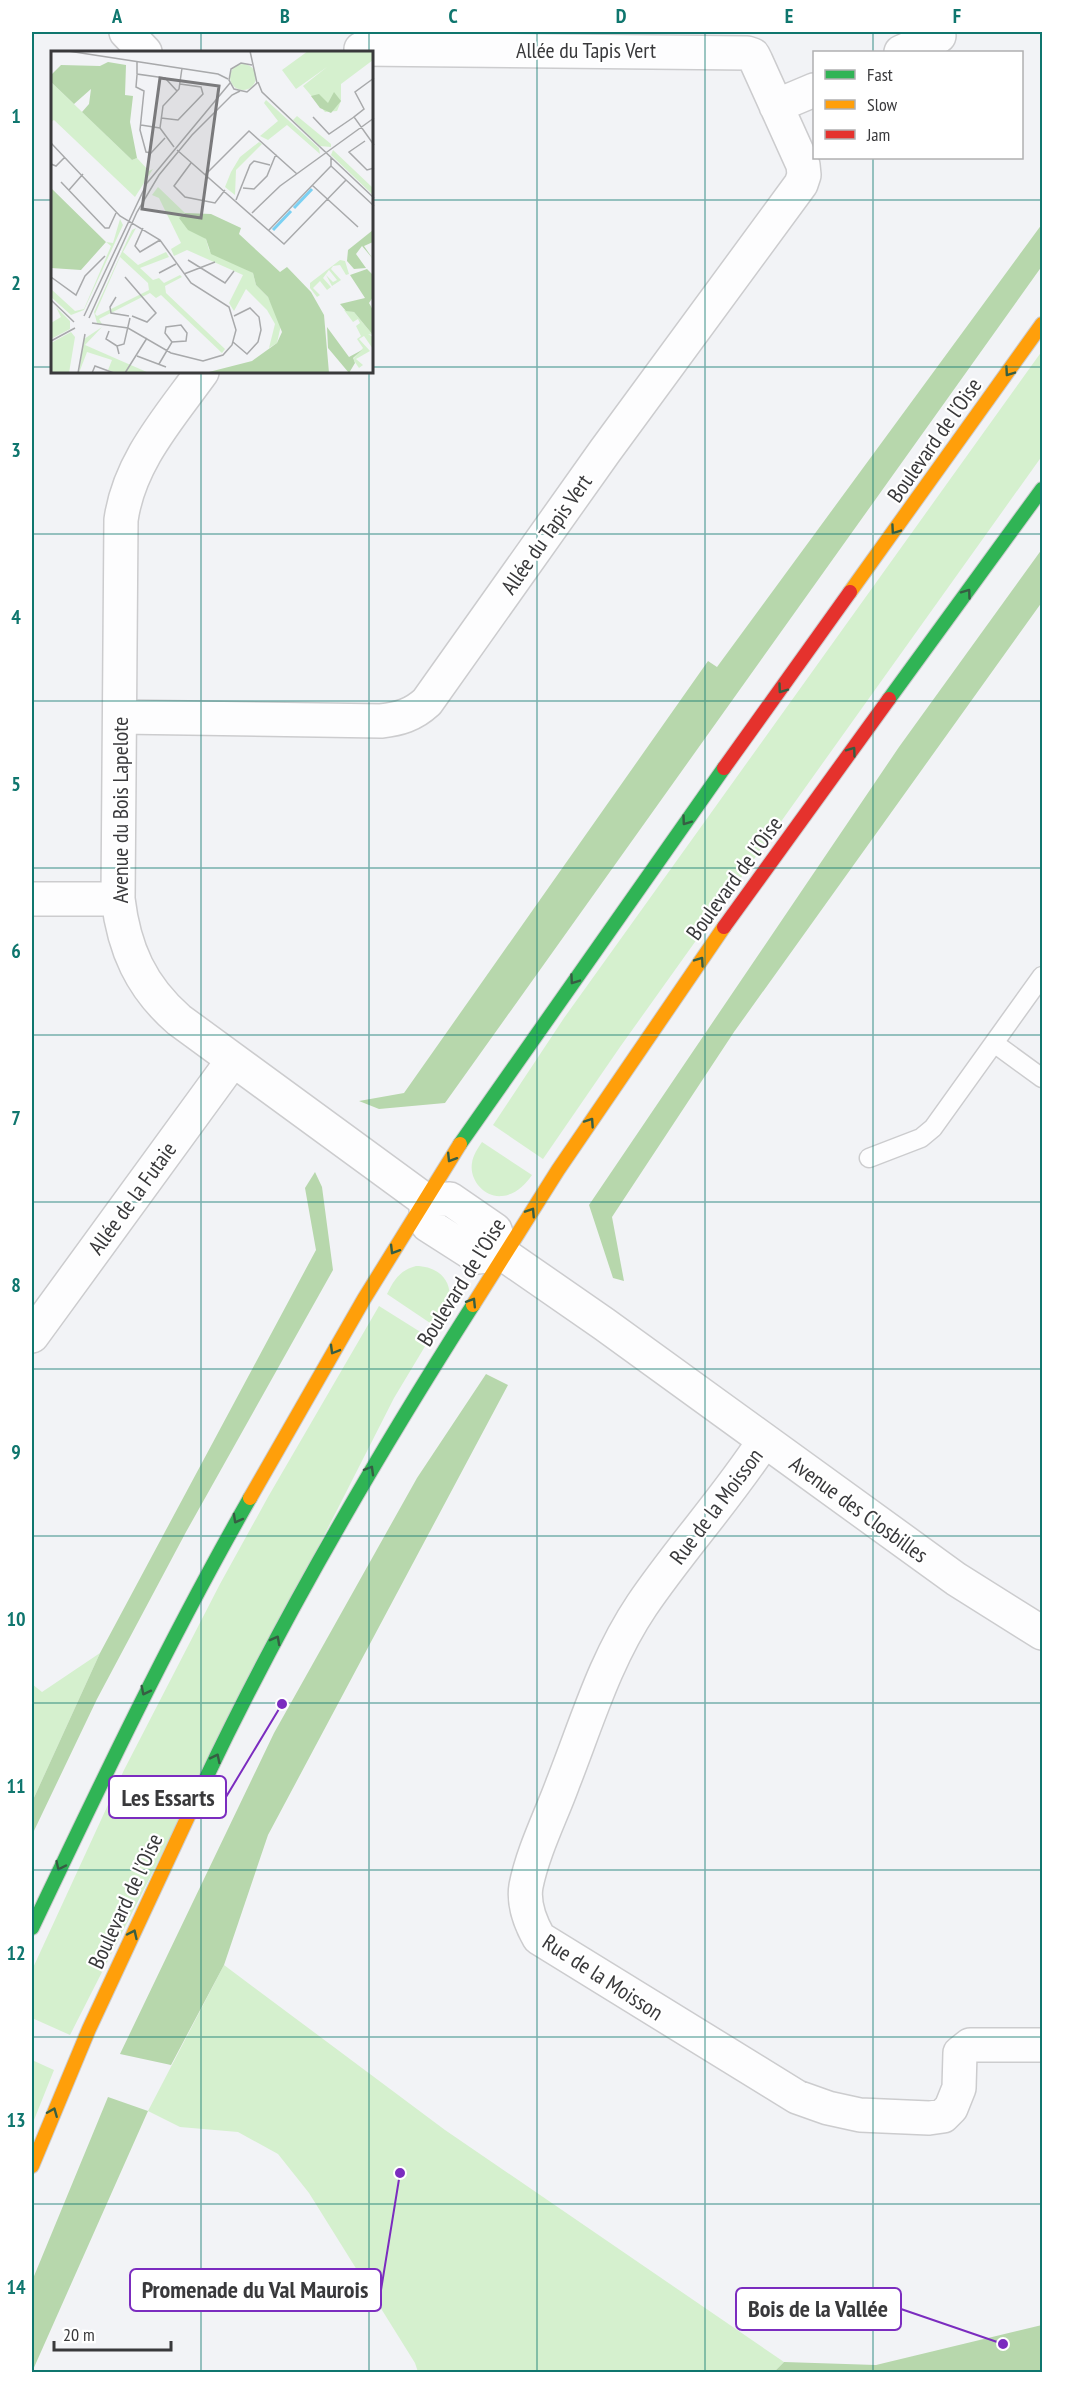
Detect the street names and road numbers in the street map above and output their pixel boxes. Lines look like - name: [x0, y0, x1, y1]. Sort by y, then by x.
- street label: Allée du Tapis Vert: [516, 36, 656, 64]
- street label: Boulevard de l'Oise: [881, 372, 987, 508]
- street label: Allée du Tapis Vert: [494, 469, 598, 599]
- street label: Avenue du Bois Lapelote: [106, 717, 134, 903]
- street label: Boulevard de l'Oise: [680, 811, 788, 945]
- street label: Allée de la Futaie: [82, 1136, 182, 1260]
- street label: Boulevard de l'Oise: [410, 1213, 512, 1351]
- street label: Rue de la Moisson: [663, 1442, 769, 1570]
- street label: Avenue des Closbilles: [784, 1449, 934, 1569]
- street label: Boulevard de l'Oise: [81, 1829, 169, 1973]
- street label: Rue de la Moisson: [537, 1928, 669, 2026]

